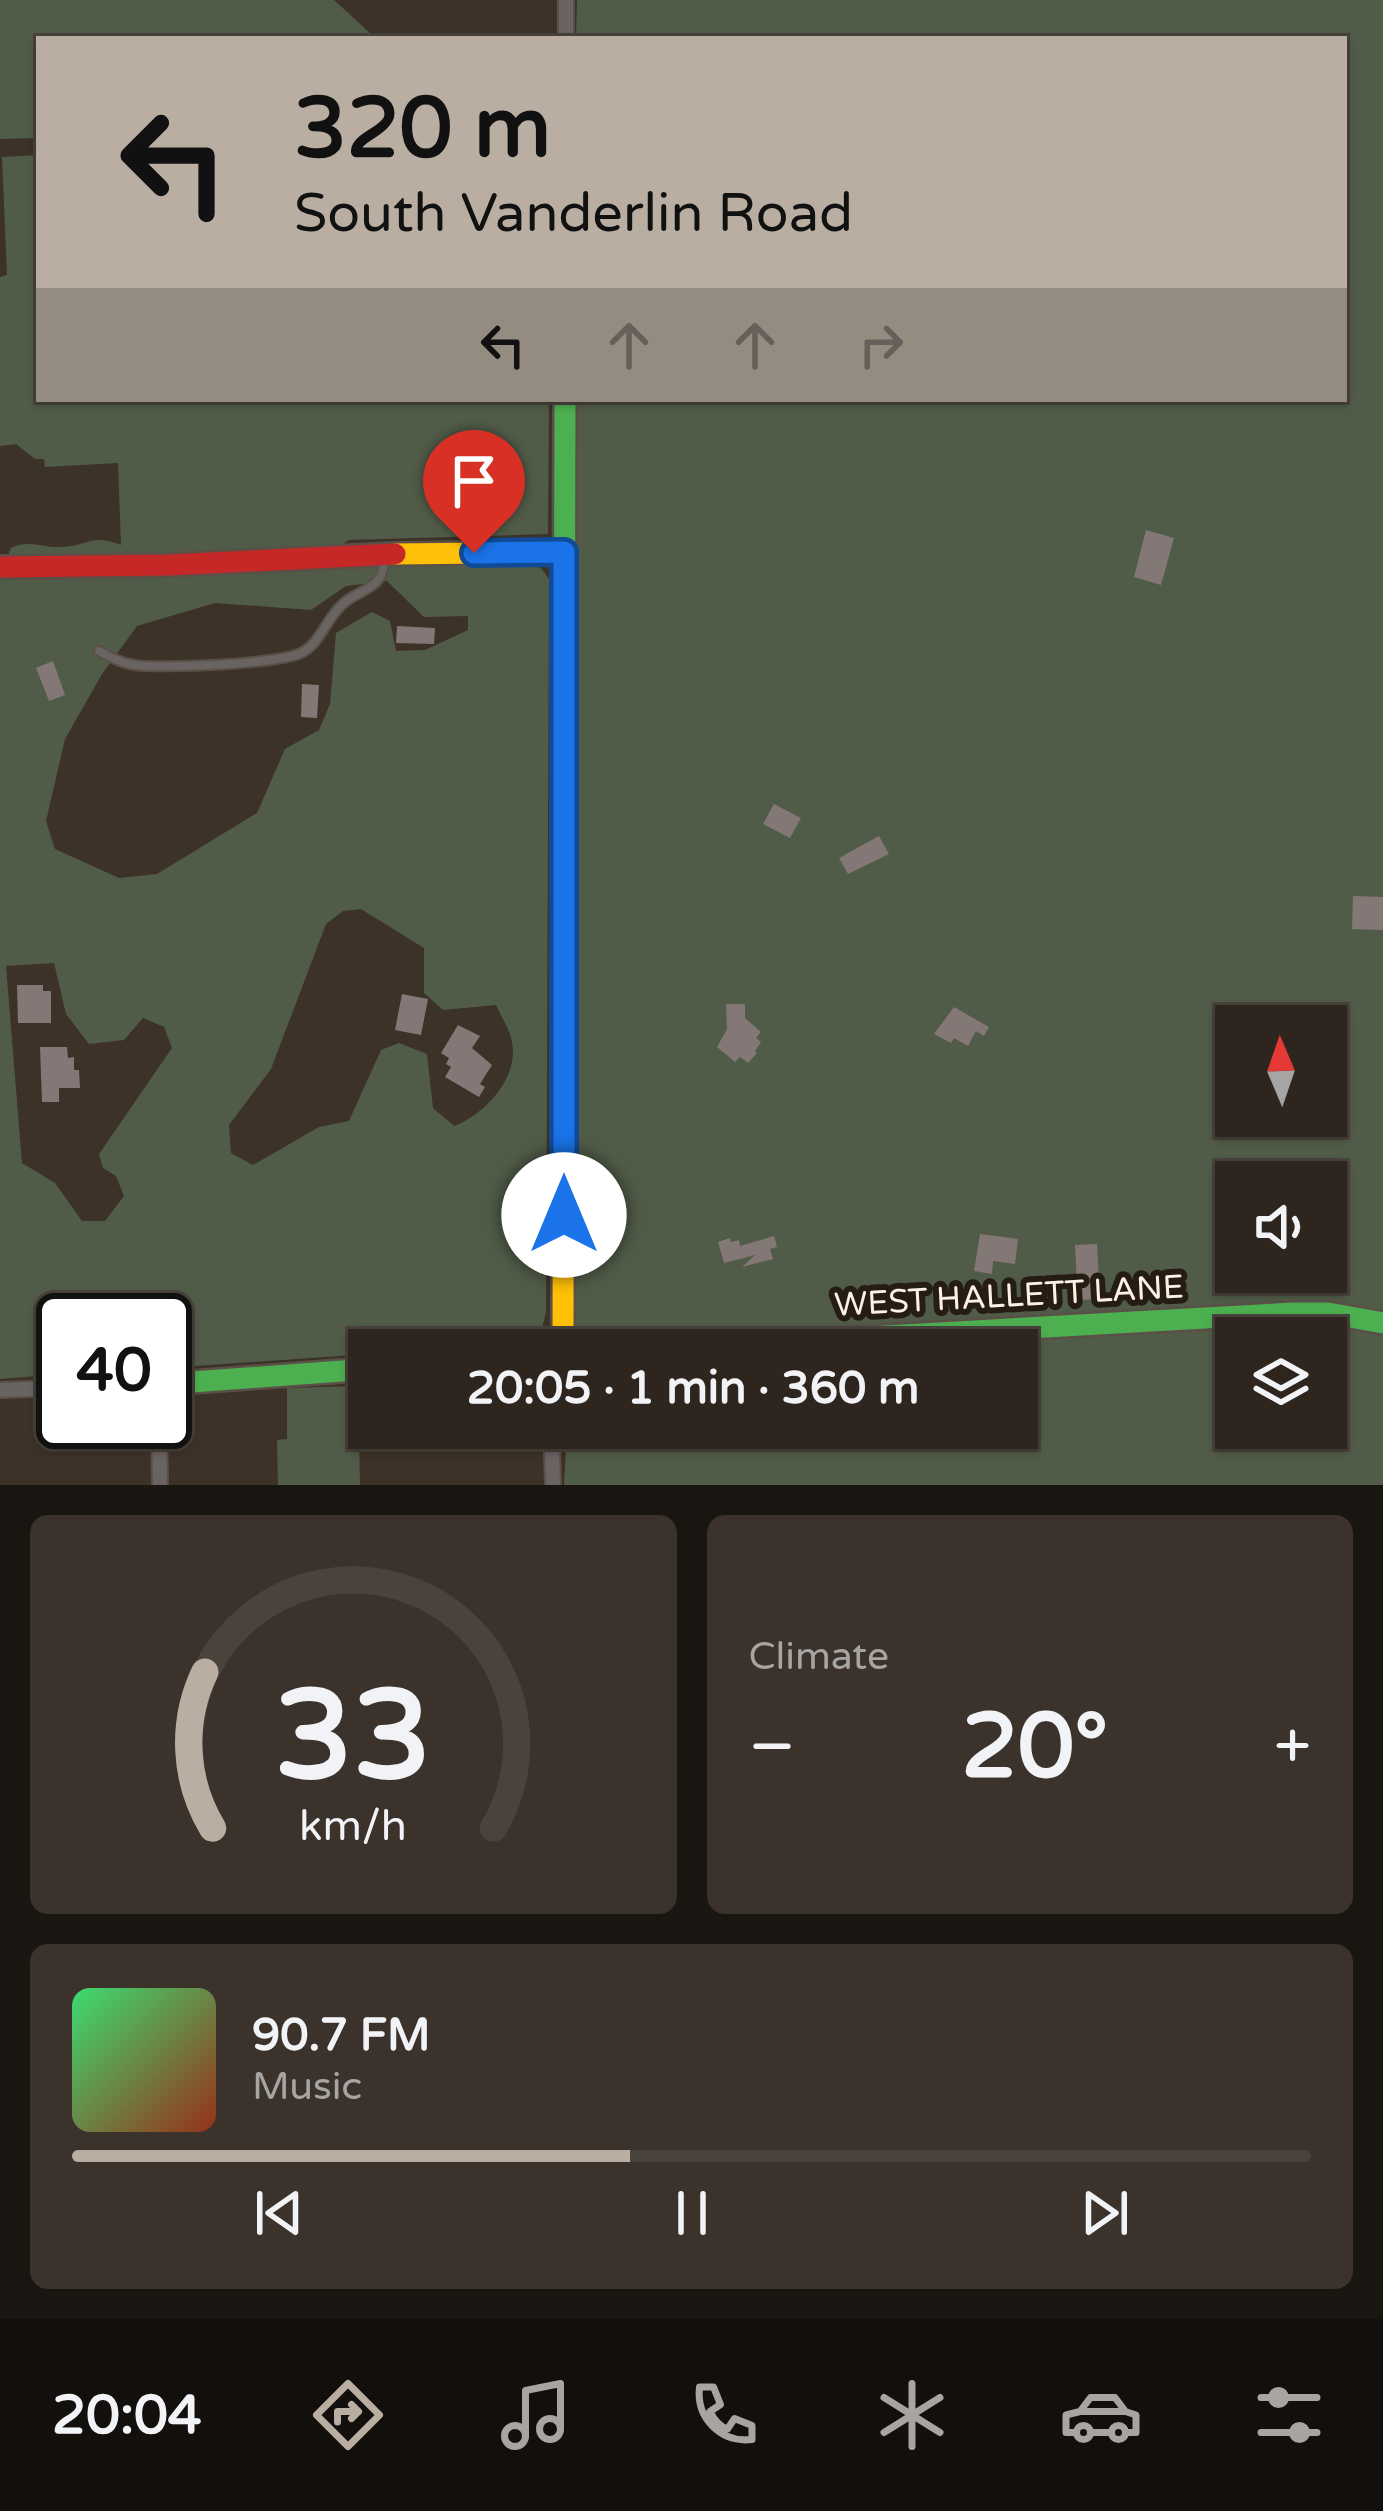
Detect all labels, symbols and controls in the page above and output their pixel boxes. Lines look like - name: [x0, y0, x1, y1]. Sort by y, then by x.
- text: 320 m: [294, 79, 551, 180]
- icon: left: [96, 84, 252, 240]
- text: South Vanderlin Road: [294, 181, 853, 246]
- icon: left: [470, 312, 536, 378]
- icon: ahead: [596, 312, 662, 378]
- icon: ahead: [722, 312, 788, 378]
- icon: right: [848, 312, 914, 378]
- pin: [423, 430, 525, 553]
- icon: arrive: [441, 448, 507, 514]
- north arrow: [1215, 1005, 1347, 1137]
- map controls: [1215, 1005, 1347, 1449]
- position arrow: [501, 1152, 627, 1278]
- button: sound: [1215, 1161, 1347, 1293]
- street label: WEST HALLETT LANE: [833, 1267, 1185, 1325]
- speed limit sign: 40: [36, 1293, 192, 1449]
- button: layers: [1215, 1317, 1347, 1449]
- text: 20:05 · 1 min · 360 m: [467, 1362, 919, 1416]
- text: Climate: [749, 1633, 889, 1680]
- text: 33: [275, 1662, 432, 1813]
- text: 20°: [961, 1693, 1108, 1802]
- text: −: [749, 1707, 796, 1787]
- text: +: [1274, 1707, 1311, 1787]
- text: km/h: [299, 1800, 407, 1851]
- text: 90.7 FM: [252, 2009, 431, 2063]
- text: Music: [252, 2063, 362, 2110]
- icon: previous: [246, 2180, 312, 2246]
- icon: pause: [659, 2180, 725, 2246]
- icon: next: [1072, 2180, 1138, 2246]
- icon: directions: [306, 2373, 390, 2457]
- icon: music: [494, 2373, 578, 2457]
- icon: phone: [682, 2373, 766, 2457]
- icon: climate: [870, 2373, 954, 2457]
- icon: car: [1059, 2373, 1143, 2457]
- icon: filters: [1247, 2373, 1331, 2457]
- text: 20:04: [52, 2383, 202, 2448]

